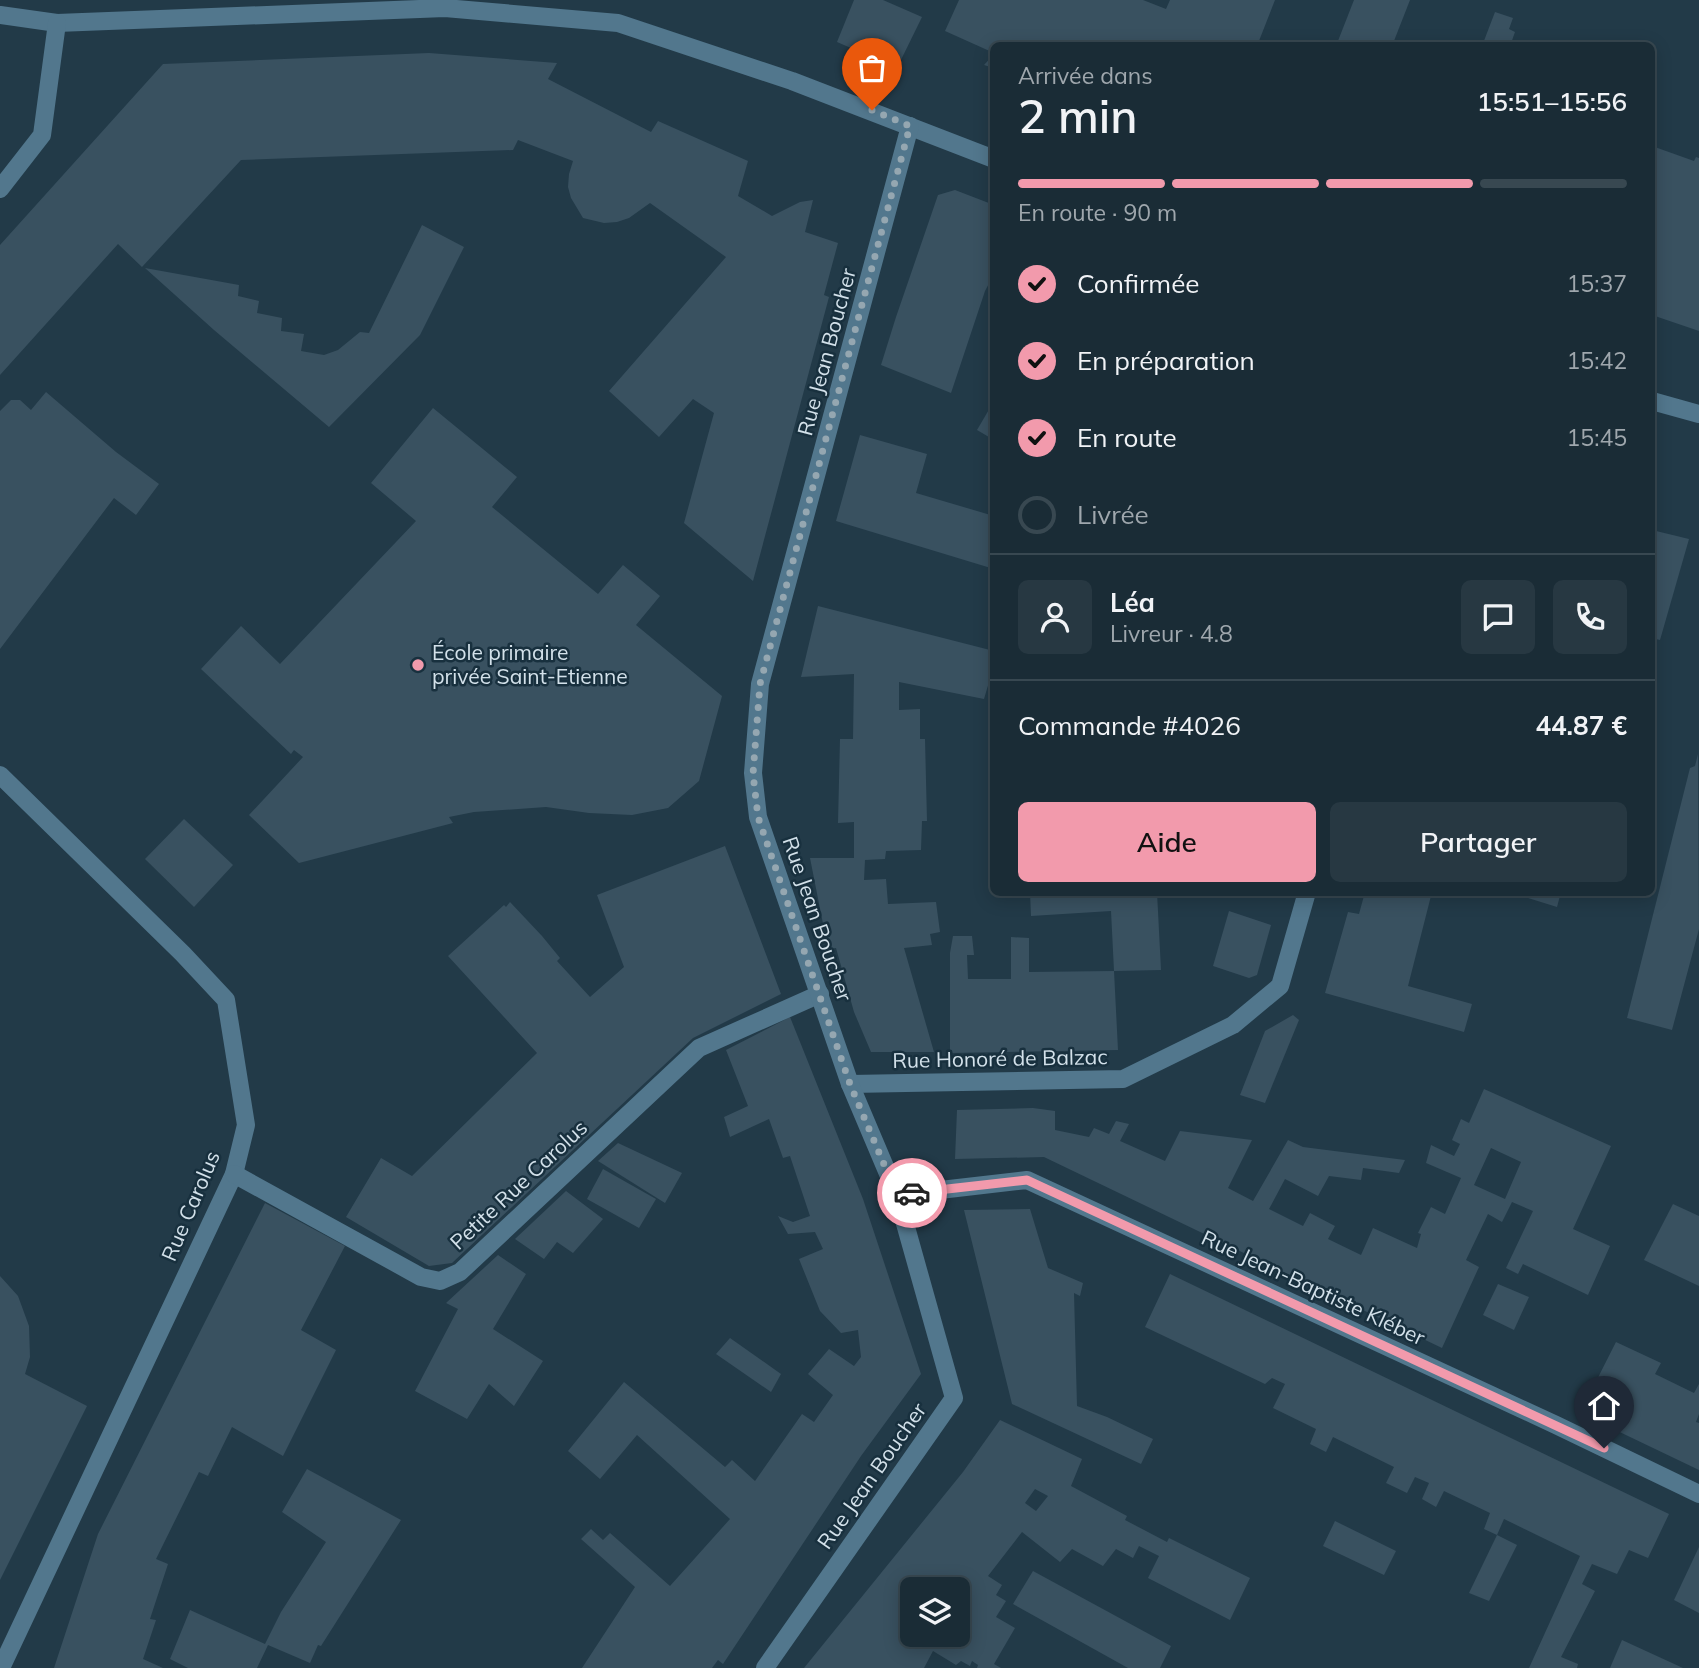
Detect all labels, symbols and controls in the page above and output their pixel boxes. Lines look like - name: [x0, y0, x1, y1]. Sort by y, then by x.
- pin: [842, 38, 902, 110]
- icon: bag: [853, 49, 891, 87]
- text: Arrivée dans: [1018, 61, 1153, 90]
- text: 15:51–15:56: [1477, 85, 1627, 118]
- text: 2 min: [1018, 87, 1137, 145]
- text: En route · 90 m: [1018, 198, 1177, 227]
- street label: Rue Jean Boucher: [791, 265, 861, 438]
- icon: check: [1018, 265, 1056, 303]
- text: Confirmée: [1077, 267, 1199, 300]
- text: 15:37: [1567, 269, 1627, 298]
- icon: check: [1018, 342, 1056, 380]
- text: En préparation: [1077, 344, 1255, 377]
- text: 15:42: [1567, 346, 1627, 375]
- icon: check: [1018, 419, 1056, 457]
- text: En route: [1077, 421, 1177, 454]
- text: 15:45: [1567, 423, 1627, 452]
- text: Livrée: [1077, 498, 1149, 531]
- button: person: [1018, 580, 1092, 654]
- button: chat: [1461, 580, 1535, 654]
- button: phone: [1553, 580, 1627, 654]
- text: Léa: [1110, 586, 1155, 619]
- text: Livreur · 4.8: [1110, 619, 1233, 648]
- place label: École primaire privée Saint-Etienne: [432, 639, 628, 689]
- marker: École primaire privée Saint-Etienne: [410, 657, 426, 673]
- text: Commande #4026: [1018, 709, 1241, 742]
- text: 44.87 €: [1535, 709, 1627, 742]
- button: Aide: [1018, 802, 1316, 882]
- button: Partager: [1330, 802, 1627, 882]
- street label: Rue Jean Boucher: [778, 833, 858, 1005]
- street label: Rue Honoré de Balzac: [892, 1043, 1108, 1073]
- street label: Petite Rue Carolus: [444, 1114, 592, 1255]
- street label: Rue Carolus: [155, 1147, 225, 1265]
- courier: [877, 1158, 947, 1228]
- icon: car: [893, 1174, 931, 1212]
- street label: Rue Jean-Baptiste Kléber: [1198, 1224, 1430, 1350]
- pin: [1574, 1376, 1634, 1448]
- icon: home: [1585, 1387, 1623, 1425]
- street label: Rue Jean Boucher: [811, 1397, 931, 1554]
- map controls: [900, 1577, 970, 1647]
- button: layers: [900, 1577, 970, 1647]

